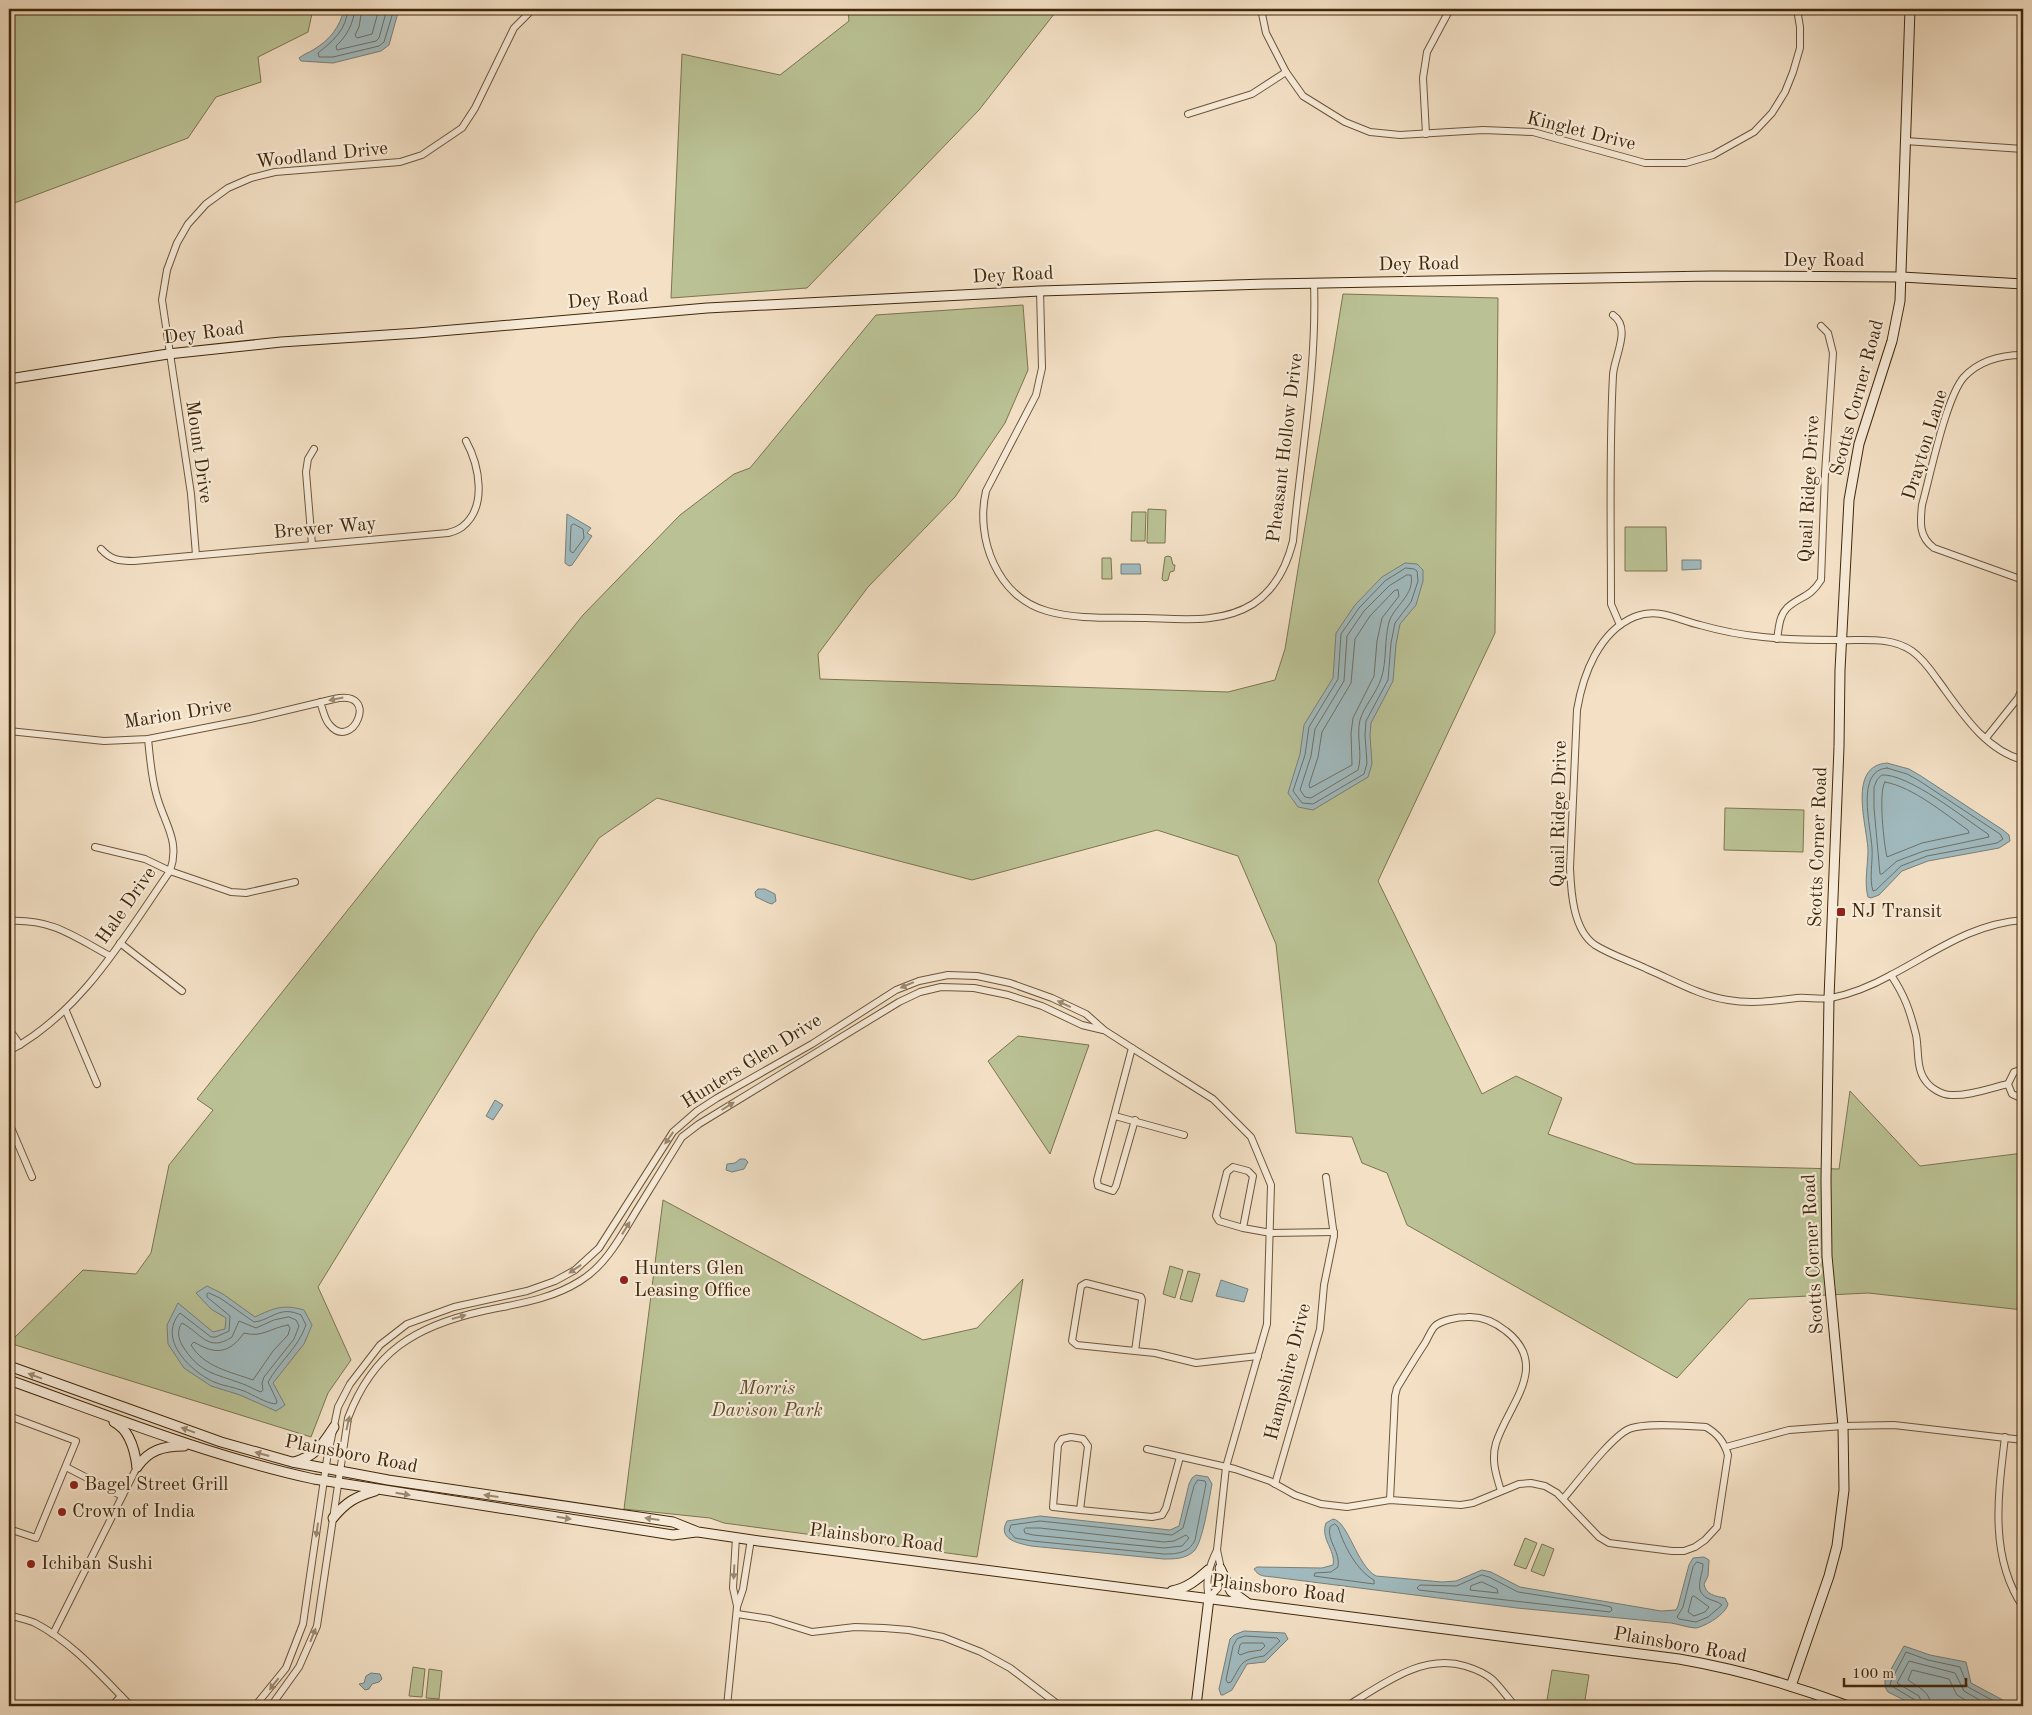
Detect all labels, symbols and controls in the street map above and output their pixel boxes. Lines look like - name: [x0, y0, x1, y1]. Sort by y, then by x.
- street label: Kinglet Drive: [1525, 109, 1637, 155]
- street label: Woodland Drive: [255, 140, 389, 172]
- street label: Dey Road: [1783, 252, 1865, 271]
- street label: Dey Road: [1378, 255, 1460, 275]
- street label: Dey Road: [972, 264, 1054, 288]
- street label: Dey Road: [567, 287, 649, 313]
- street label: Scotts Corner Road: [1828, 318, 1888, 478]
- street label: Dey Road: [162, 320, 246, 348]
- street label: Pheasant Hollow Drive: [1265, 352, 1307, 544]
- street label: Drayton Lane: [1900, 387, 1952, 503]
- street label: Mount Drive: [181, 399, 215, 505]
- street label: Quail Ridge Drive: [1797, 415, 1823, 563]
- street label: Brewer Way: [273, 515, 377, 543]
- one-way arrow: [327, 695, 343, 703]
- street label: Marion Drive: [123, 697, 233, 733]
- street label: Quail Ridge Drive: [1549, 740, 1571, 888]
- street label: Scotts Corner Road: [1807, 766, 1831, 928]
- street label: Hale Drive: [94, 864, 160, 948]
- place label: NJ Transit: [1851, 903, 1942, 922]
- marker: NJ Transit: [1835, 906, 1847, 918]
- one-way arrow: [900, 982, 915, 990]
- one-way arrow: [1057, 999, 1071, 1007]
- street label: Hunters Glen Drive: [679, 1011, 825, 1113]
- one-way arrow: [722, 1101, 735, 1110]
- one-way arrow: [664, 1132, 674, 1145]
- street label: Scotts Corner Road: [1800, 1173, 1828, 1335]
- one-way arrow: [621, 1221, 630, 1234]
- place label: Hunters Glen Leasing Office: [634, 1260, 751, 1301]
- one-way arrow: [568, 1265, 581, 1274]
- marker: Hunters Glen Leasing Office: [618, 1274, 630, 1286]
- street label: Hampshire Drive: [1263, 1302, 1315, 1442]
- one-way arrow: [452, 1313, 467, 1321]
- one-way arrow: [27, 1372, 42, 1380]
- park label: Morris Davison Park: [710, 1380, 823, 1421]
- one-way arrow: [344, 1416, 352, 1431]
- one-way arrow: [180, 1426, 195, 1434]
- street label: Plainsboro Road: [283, 1433, 419, 1477]
- one-way arrow: [255, 1450, 270, 1458]
- place label: Bagel Street Grill: [84, 1476, 228, 1495]
- marker: Bagel Street Grill: [68, 1479, 80, 1491]
- one-way arrow: [395, 1490, 411, 1498]
- one-way arrow: [483, 1492, 499, 1500]
- place label: Crown of India: [72, 1503, 196, 1522]
- marker: Crown of India: [56, 1506, 68, 1518]
- one-way arrow: [556, 1515, 572, 1523]
- one-way arrow: [643, 1515, 659, 1523]
- street label: Plainsboro Road: [808, 1521, 944, 1557]
- one-way arrow: [312, 1522, 320, 1538]
- place label: Ichiban Sushi: [41, 1555, 153, 1574]
- marker: Ichiban Sushi: [25, 1558, 37, 1570]
- one-way arrow: [730, 1564, 738, 1580]
- street label: Plainsboro Road: [1210, 1572, 1346, 1608]
- street label: Plainsboro Road: [1612, 1625, 1748, 1667]
- one-way arrow: [310, 1627, 318, 1642]
- scale bar: [1844, 1655, 1967, 1687]
- text: 100 m: [1852, 1667, 1894, 1682]
- one-way arrow: [268, 1677, 279, 1690]

